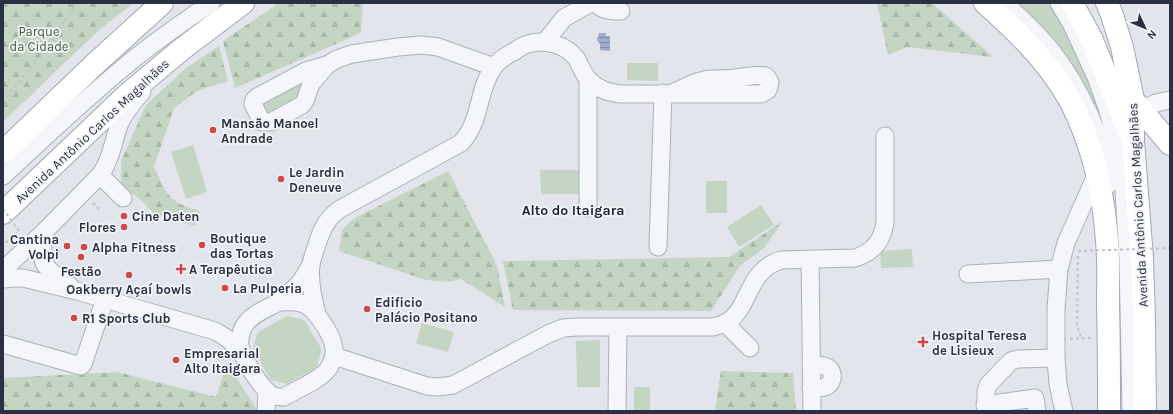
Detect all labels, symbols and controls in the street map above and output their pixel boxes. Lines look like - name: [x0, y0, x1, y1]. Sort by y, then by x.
- north arrow: [1125, 8, 1165, 48]
- park label: Parque da Cidade: [9, 24, 69, 54]
- text: N: [1144, 27, 1159, 42]
- street label: Avenida Antônio Carlos Magalhães: [12, 56, 172, 206]
- street label: Avenida Antônio Carlos Magalhães: [1125, 102, 1151, 308]
- place label: Mansão Manoel Andrade: [221, 116, 318, 146]
- marker: Mansão Manoel Andrade: [208, 125, 218, 135]
- place label: Le Jardin Deneuve: [289, 165, 344, 195]
- marker: Le Jardin Deneuve: [276, 174, 286, 184]
- district label: Alto do Itaigara: [522, 202, 624, 219]
- place label: Cine Daten: [132, 209, 199, 224]
- marker: Cine Daten: [119, 211, 129, 221]
- place label: Flores: [79, 220, 116, 235]
- marker: Flores: [119, 222, 129, 232]
- place label: Boutique das Tortas: [210, 231, 274, 261]
- place label: Cantina Volpi: [10, 232, 59, 262]
- place label: Alpha Fitness: [92, 240, 176, 255]
- marker: Boutique das Tortas: [197, 240, 207, 250]
- marker: Cantina Volpi: [62, 241, 72, 251]
- marker: Alpha Fitness: [79, 242, 89, 252]
- marker: Festão: [76, 252, 86, 262]
- place label: A Terapêutica: [189, 262, 273, 277]
- place label: Festão: [61, 264, 101, 279]
- marker: A Terapêutica: [176, 264, 186, 274]
- marker: Oakberry Açaí bowls: [124, 270, 134, 280]
- place label: La Pulperia: [233, 281, 302, 296]
- place label: Oakberry Açaí bowls: [66, 282, 192, 297]
- marker: La Pulperia: [220, 283, 230, 293]
- place label: Edificio Palácio Positano: [375, 295, 478, 325]
- marker: Edificio Palácio Positano: [362, 304, 372, 314]
- place label: R1 Sports Club: [82, 311, 171, 326]
- marker: R1 Sports Club: [69, 313, 79, 323]
- place label: Hospital Teresa de Lisieux: [932, 328, 1027, 358]
- marker: Hospital Teresa de Lisieux: [917, 336, 929, 348]
- place label: Empresarial Alto Itaigara: [184, 346, 261, 376]
- marker: Empresarial Alto Itaigara: [171, 355, 181, 365]

